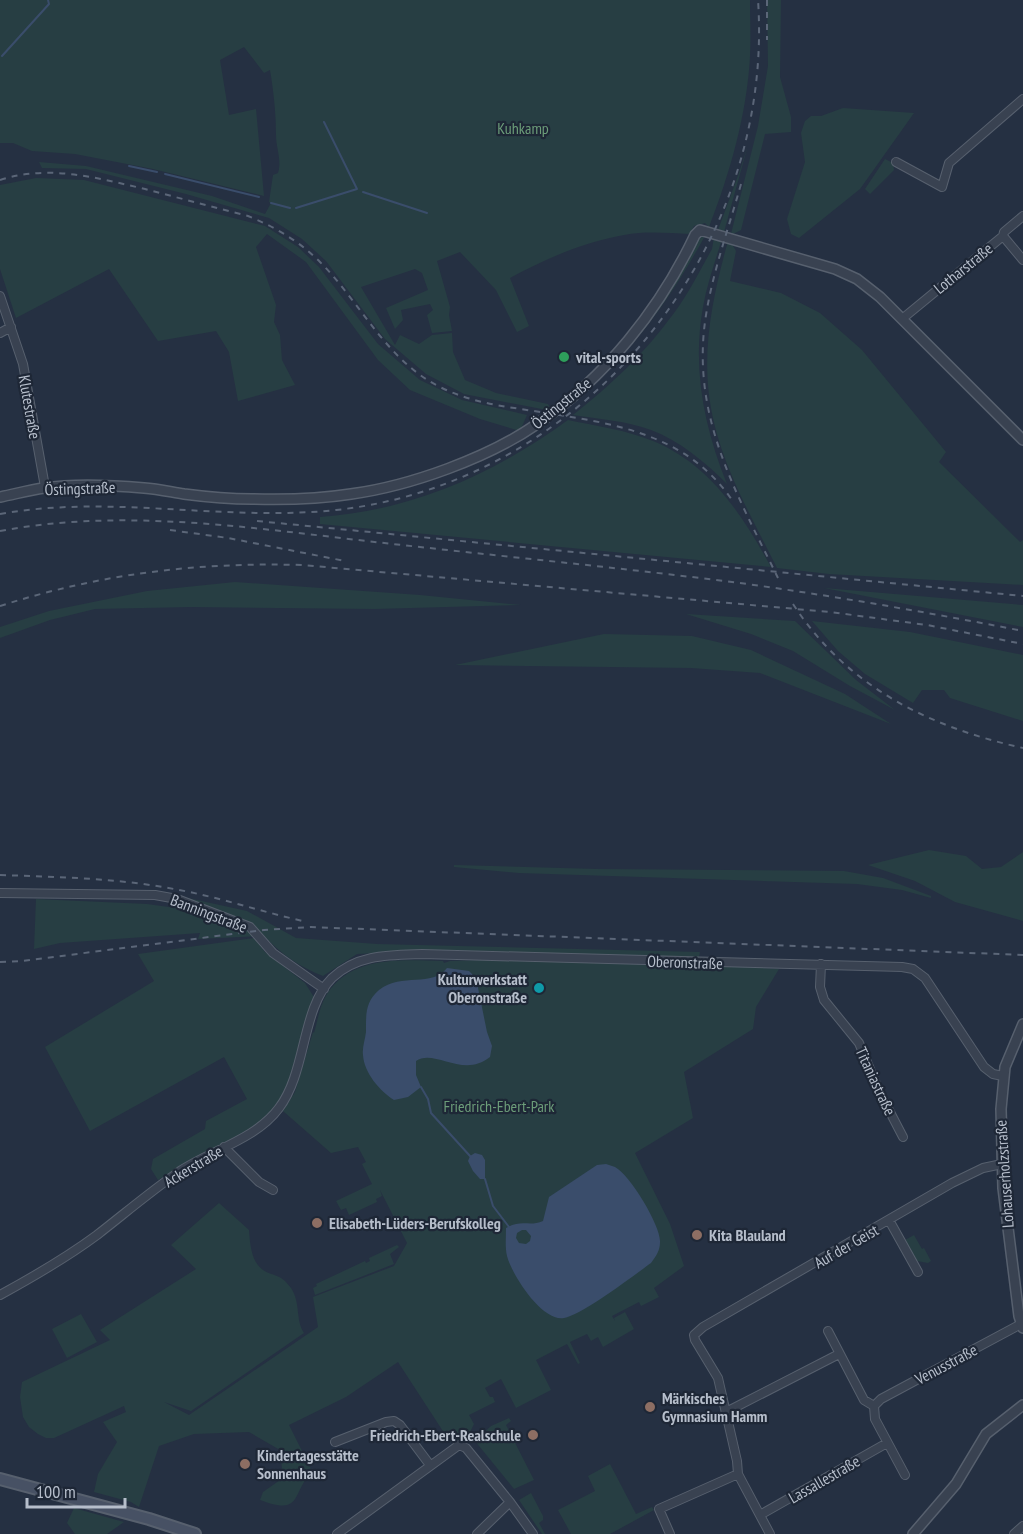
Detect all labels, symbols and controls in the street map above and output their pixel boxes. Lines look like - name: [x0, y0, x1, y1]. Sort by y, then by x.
- park label: Kuhkamp: [497, 118, 549, 138]
- street label: Lotharstraße: [929, 238, 997, 298]
- place label: vital-sports: [575, 347, 642, 367]
- marker: vital-sports: [557, 350, 571, 364]
- street label: Östingstraße: [527, 373, 595, 433]
- street label: Klutestraße: [15, 374, 45, 440]
- street label: Östingstraße: [44, 477, 116, 499]
- street label: Banningstraße: [168, 889, 250, 937]
- street label: Oberonstraße: [647, 951, 723, 973]
- place label: Kulturwerkstatt Oberonstraße: [438, 969, 527, 1007]
- marker: Kulturwerkstatt Oberonstraße: [532, 981, 546, 995]
- street label: Titaniastraße: [851, 1044, 901, 1118]
- park label: Friedrich-Ebert-Park: [444, 1096, 555, 1116]
- street label: Lohauserholzstraße: [990, 1119, 1018, 1229]
- street label: Ackerstraße: [160, 1141, 226, 1191]
- place label: Elisabeth-Lüders-Berufskolleg: [329, 1213, 501, 1233]
- marker: Elisabeth-Lüders-Berufskolleg: [310, 1216, 324, 1230]
- street label: Auf der Geist: [810, 1219, 882, 1272]
- place label: Kita Blauland: [709, 1225, 786, 1245]
- marker: Kita Blauland: [690, 1228, 704, 1242]
- street label: Venusstraße: [911, 1339, 981, 1389]
- place label: Märkisches Gymnasium Hamm: [662, 1388, 767, 1426]
- marker: Märkisches Gymnasium Hamm: [643, 1400, 657, 1414]
- place label: Friedrich-Ebert-Realschule: [370, 1425, 521, 1445]
- marker: Friedrich-Ebert-Realschule: [526, 1428, 540, 1442]
- place label: Kindertagesstätte Sonnenhaus: [257, 1445, 359, 1483]
- street label: Lassallestraße: [785, 1451, 863, 1507]
- marker: Kindertagesstätte Sonnenhaus: [238, 1457, 252, 1471]
- scale bar: [27, 1471, 124, 1509]
- text: 100 m: [36, 1480, 76, 1503]

